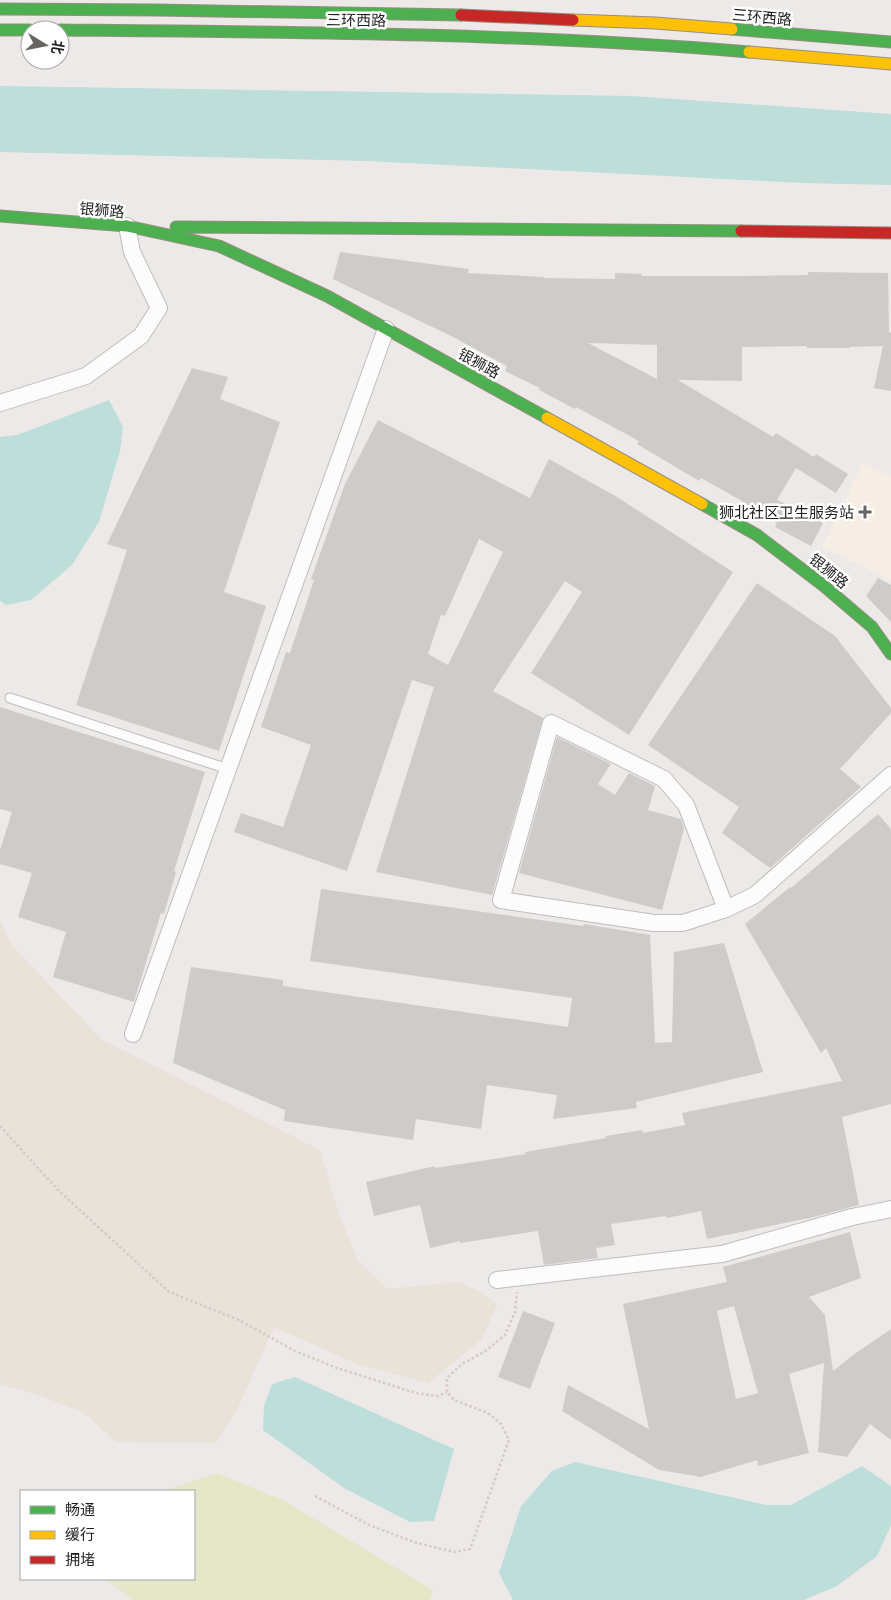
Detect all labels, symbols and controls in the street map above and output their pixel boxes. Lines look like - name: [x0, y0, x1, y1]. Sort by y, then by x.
- street label: 三环西路: [731, 6, 793, 28]
- street label: 三环西路: [326, 11, 386, 29]
- north arrow: [20, 20, 70, 70]
- text: 北: [49, 39, 67, 56]
- street label: 银狮路: [79, 200, 125, 220]
- street label: 银狮路: [455, 345, 503, 381]
- place label: 狮北社区卫生服务站: [719, 504, 854, 521]
- marker: 狮北社区卫生服务站: [858, 505, 872, 519]
- street label: 银狮路: [806, 550, 852, 592]
- legend: [20, 1490, 195, 1580]
- text: 畅通: [65, 1501, 95, 1518]
- text: 缓行: [65, 1526, 95, 1543]
- text: 拥堵: [65, 1551, 95, 1568]

